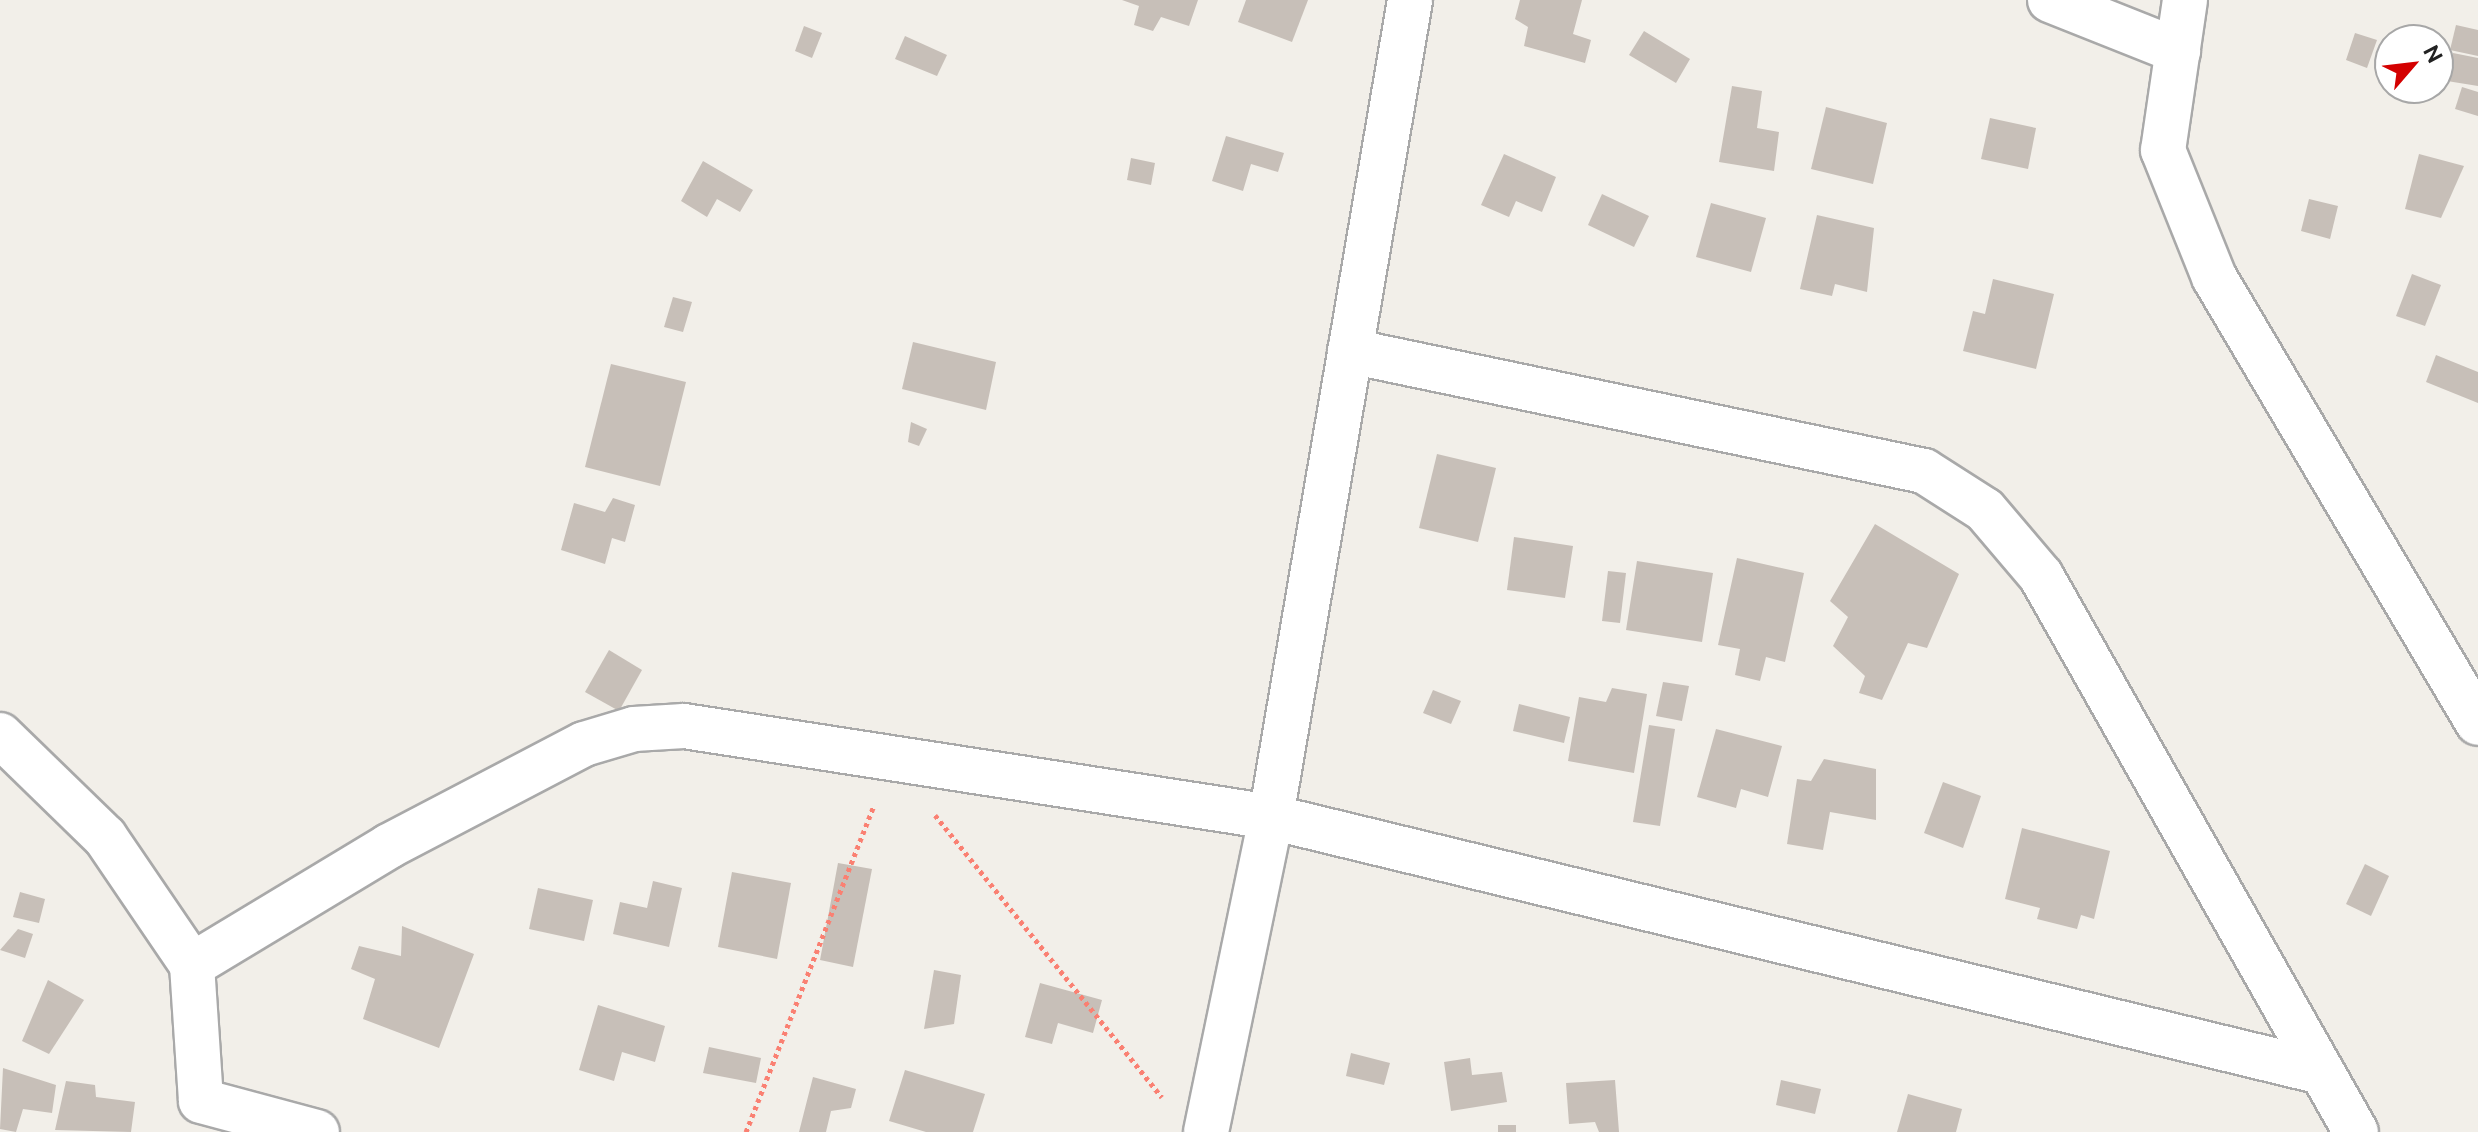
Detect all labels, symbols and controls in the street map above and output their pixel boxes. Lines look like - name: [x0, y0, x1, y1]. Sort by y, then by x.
- north arrow: [2374, 24, 2454, 104]
- text: N: [2419, 40, 2449, 67]

